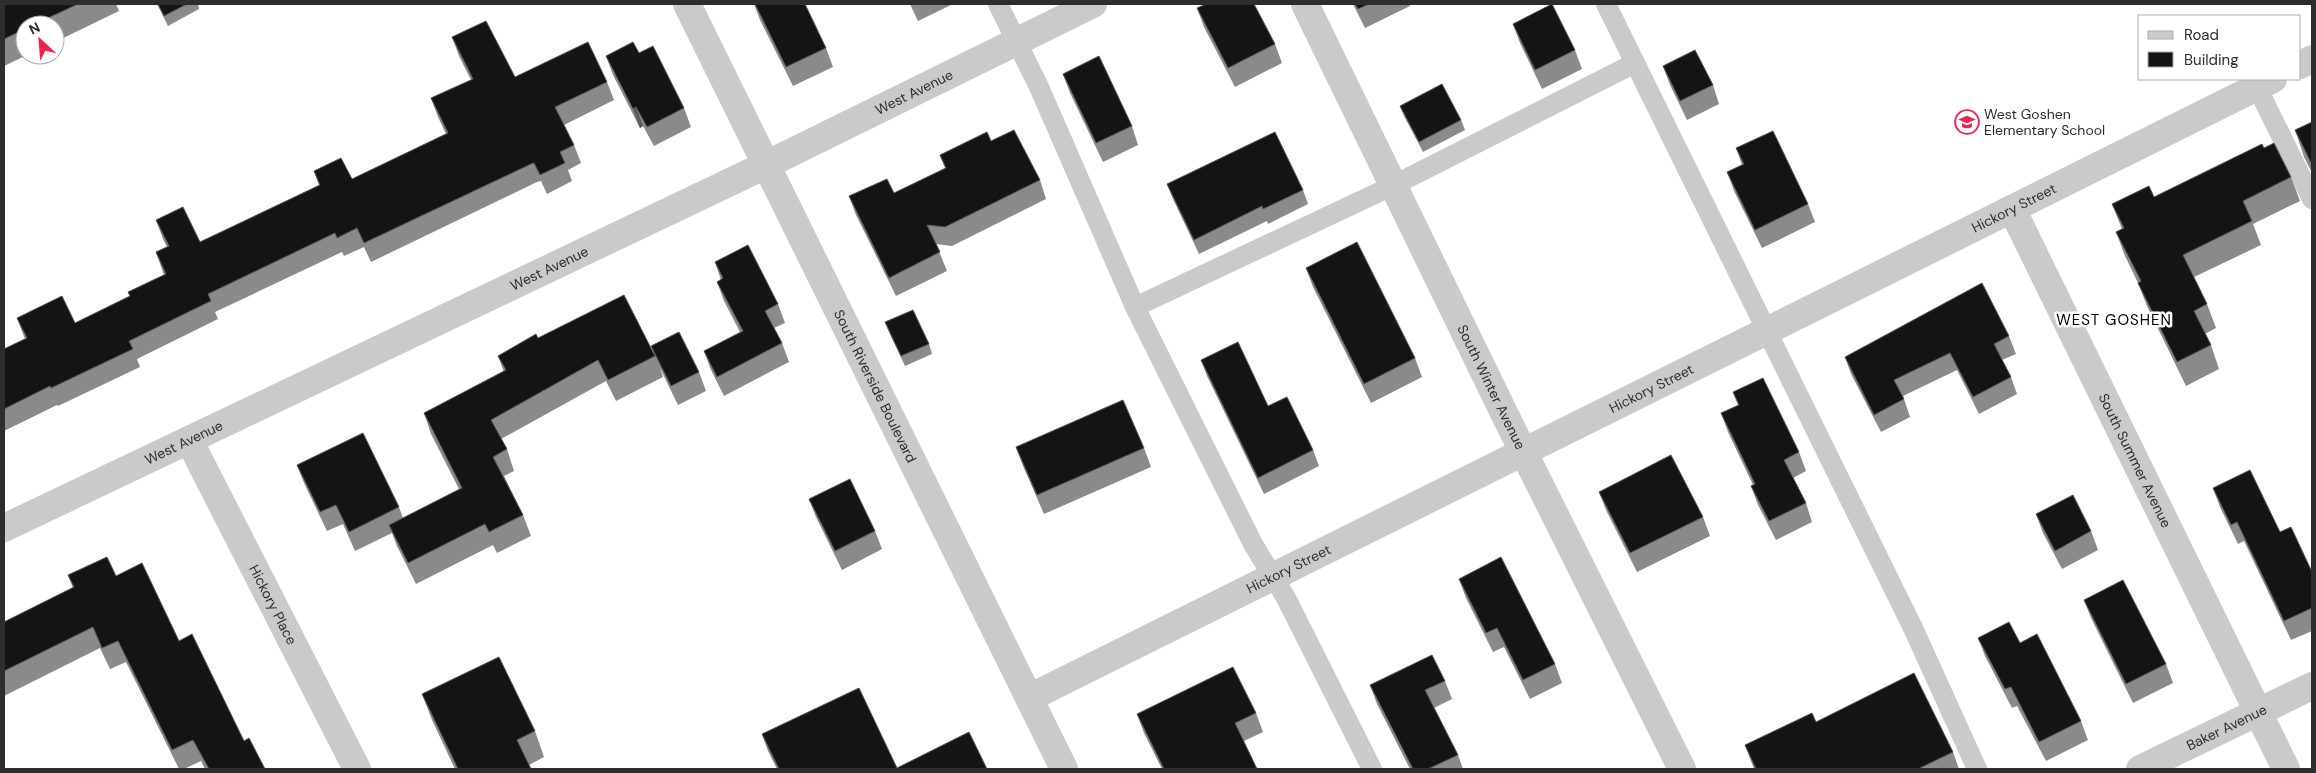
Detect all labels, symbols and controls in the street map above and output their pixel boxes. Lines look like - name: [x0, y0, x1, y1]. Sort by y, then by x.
- north arrow: [15, 15, 65, 65]
- legend: [2138, 15, 2301, 80]
- text: N: [26, 18, 43, 39]
- text: Road: [2184, 25, 2219, 45]
- text: Building: [2184, 50, 2239, 70]
- street label: West Avenue: [872, 65, 956, 119]
- place label: West Goshen Elementary School: [1984, 105, 2105, 139]
- school or university icon: West Goshen Elementary School: [1954, 109, 1980, 135]
- street label: Hickory Street: [1969, 179, 2059, 237]
- street label: West Avenue: [507, 242, 591, 295]
- street label: South Riverside Boulevard: [830, 307, 921, 466]
- district label: WEST GOSHEN: [2056, 310, 2172, 330]
- street label: South Winter Avenue: [1453, 322, 1530, 452]
- street label: Hickory Street: [1606, 360, 1697, 417]
- street label: South Summer Avenue: [2095, 390, 2176, 531]
- street label: West Avenue: [142, 416, 226, 469]
- street label: Hickory Street: [1243, 540, 1334, 597]
- street label: Hickory Place: [245, 562, 301, 648]
- street label: Baker Avenue: [2183, 700, 2270, 754]

